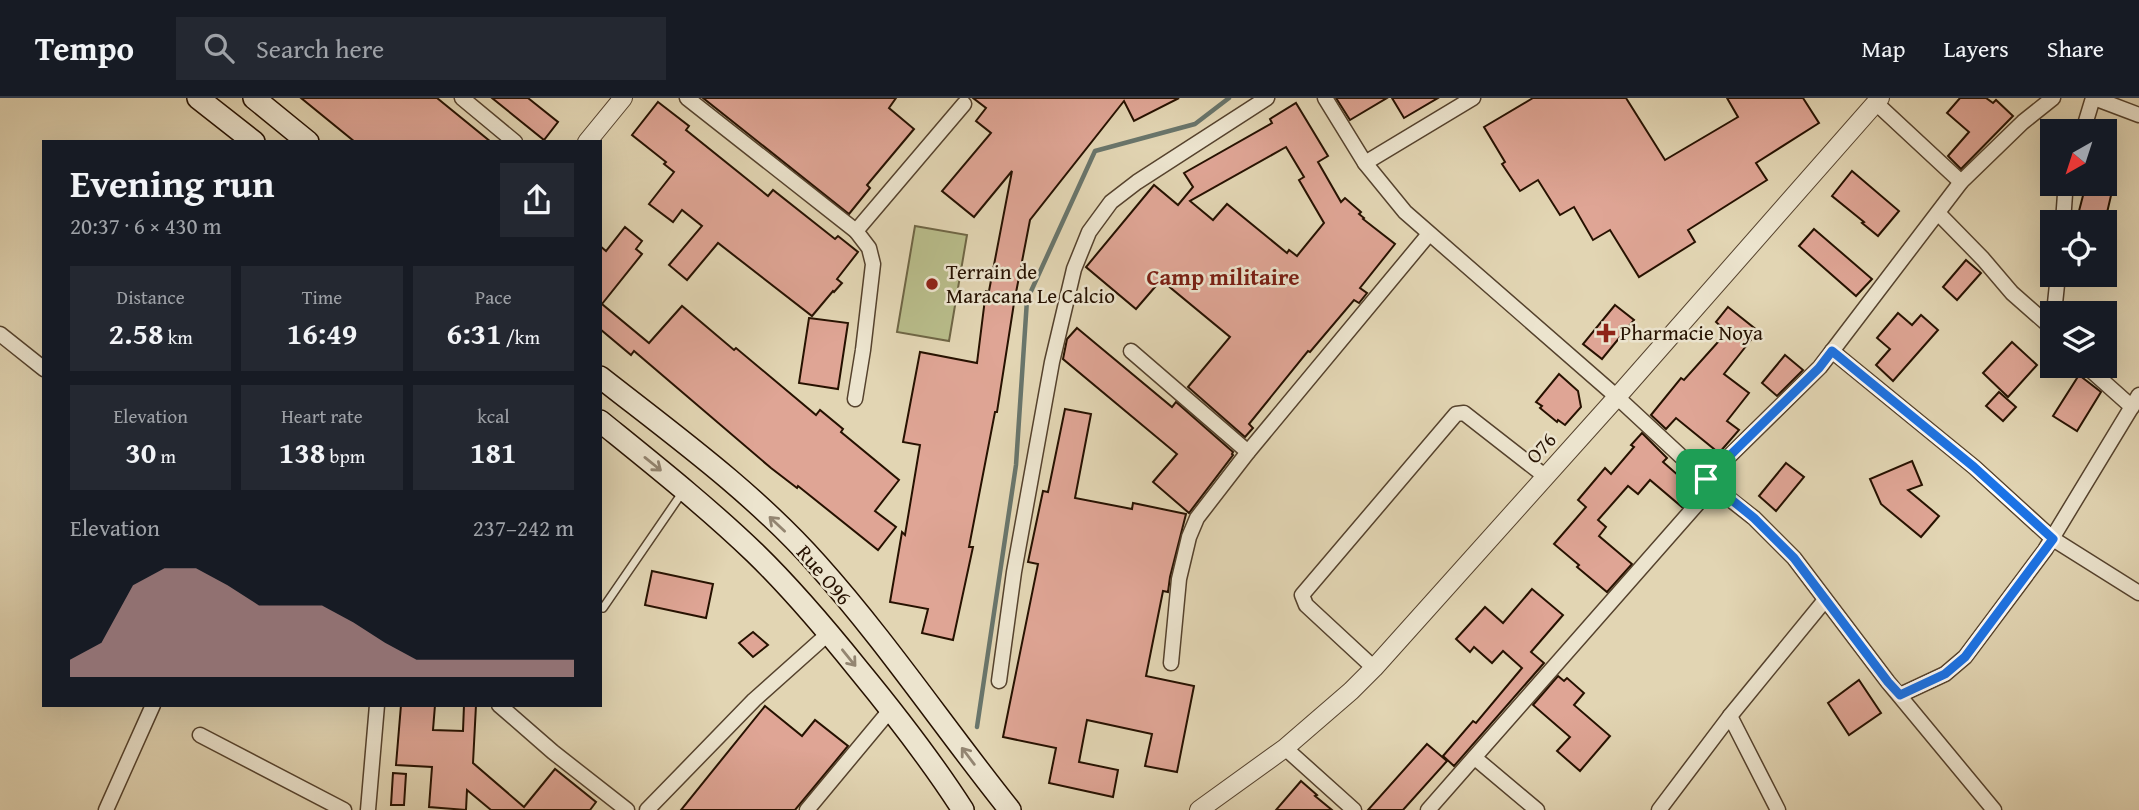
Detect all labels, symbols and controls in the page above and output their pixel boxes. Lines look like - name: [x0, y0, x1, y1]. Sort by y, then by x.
- search box: [176, 17, 666, 80]
- text: Tempo: [35, 24, 134, 72]
- icon: search: [200, 29, 238, 67]
- text: Search here: [256, 29, 384, 68]
- text: Map: [1862, 31, 1905, 66]
- text: Layers: [1943, 31, 2009, 66]
- text: Share: [2047, 31, 2104, 66]
- north arrow: [2040, 119, 2118, 196]
- map controls: [2040, 119, 2117, 378]
- text: Evening run: [70, 155, 274, 211]
- button: share: [500, 163, 574, 237]
- text: 20:37 · 6 × 430 m: [70, 209, 222, 242]
- button: locate: [2040, 210, 2117, 287]
- place label: Terrain de Maracana Le Calcio: [946, 256, 1115, 311]
- district label: Camp militaire: [1147, 260, 1299, 293]
- marker: Terrain de Maracana Le Calcio: [924, 276, 940, 292]
- text: Distance: [117, 283, 185, 311]
- text: Time: [302, 283, 342, 311]
- text: Pace: [475, 283, 512, 311]
- button: layers: [2040, 301, 2117, 378]
- text: 2.58: [108, 311, 164, 355]
- text: 16:49: [287, 311, 357, 355]
- text: 6:31: [447, 311, 502, 355]
- place label: Pharmacie Noya: [1620, 317, 1763, 348]
- text: km: [164, 323, 193, 351]
- text: /km: [502, 323, 540, 351]
- marker: Pharmacie Noya: [1598, 325, 1614, 341]
- text: Elevation: [113, 402, 188, 430]
- text: Heart rate: [281, 402, 363, 430]
- text: kcal: [477, 402, 510, 430]
- street label: O76: [1518, 425, 1563, 470]
- text: 30: [125, 430, 156, 474]
- text: 138: [279, 430, 325, 474]
- text: 181: [470, 430, 517, 474]
- text: m: [156, 442, 176, 470]
- text: bpm: [325, 442, 365, 470]
- pin: [1676, 449, 1736, 509]
- one-way arrow: [644, 456, 662, 472]
- icon: arrive: [1687, 460, 1725, 498]
- text: Elevation: [70, 511, 160, 544]
- text: 237–242 m: [473, 511, 574, 544]
- one-way arrow: [768, 516, 786, 532]
- street label: Rue O96: [789, 538, 859, 612]
- one-way arrow: [842, 649, 857, 667]
- one-way arrow: [961, 747, 976, 766]

